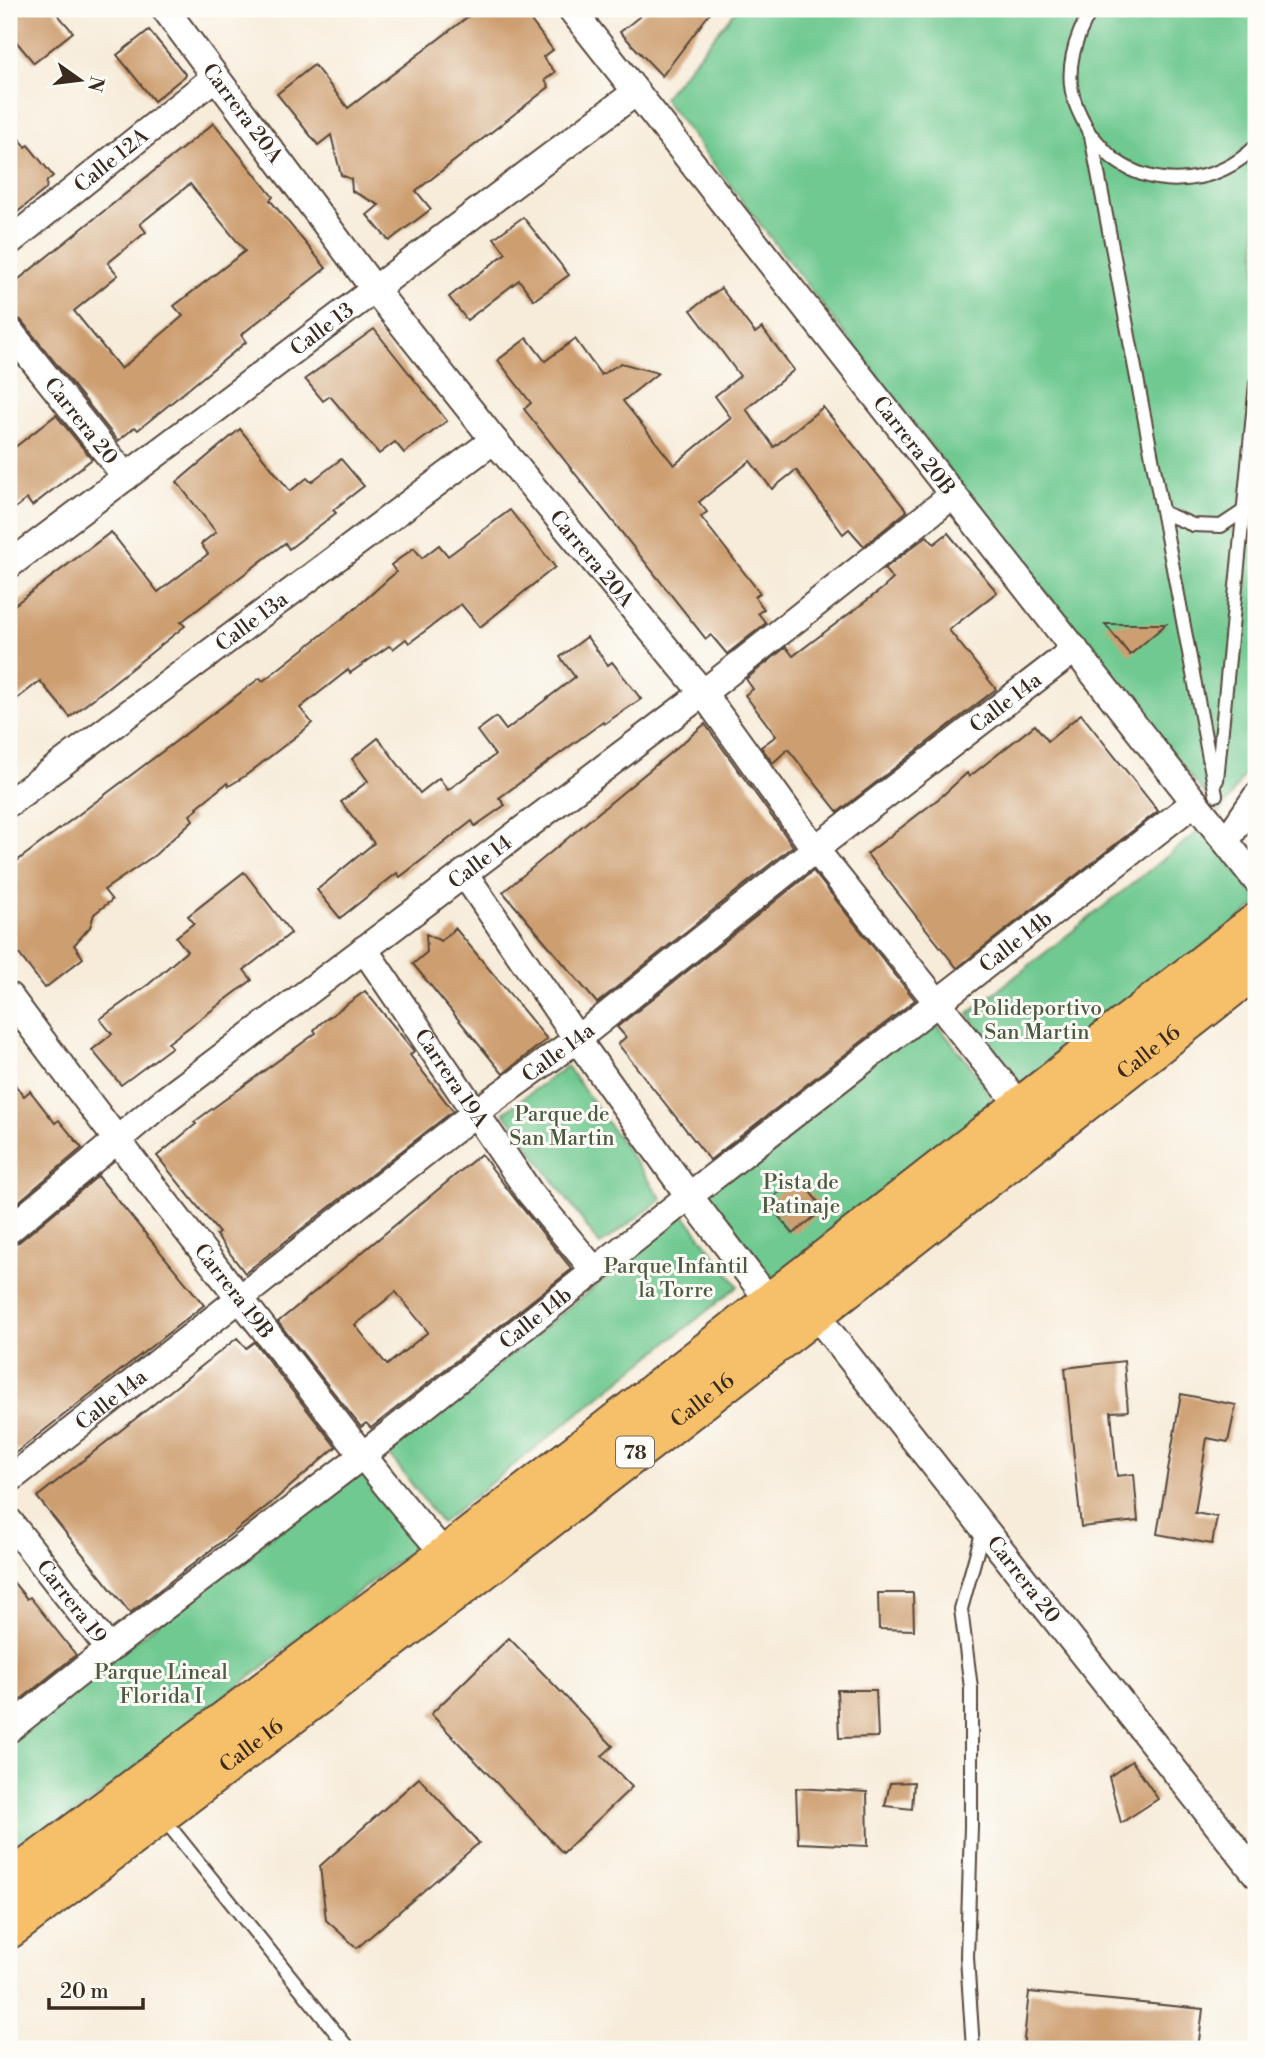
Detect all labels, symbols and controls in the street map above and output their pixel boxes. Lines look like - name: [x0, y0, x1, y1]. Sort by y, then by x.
- north arrow: [46, 46, 116, 116]
- street label: Carrera 20A: [196, 59, 288, 169]
- text: N: [82, 74, 109, 94]
- street label: Calle 12A: [69, 123, 155, 199]
- street label: Calle 13: [286, 297, 360, 362]
- street label: Carrera 20: [38, 373, 123, 470]
- street label: Carrera 20B: [866, 391, 960, 501]
- street label: Carrera 20A: [543, 505, 639, 614]
- street label: Calle 13a: [211, 587, 294, 658]
- street label: Calle 14a: [965, 667, 1047, 739]
- street label: Calle 14: [444, 830, 518, 895]
- street label: Calle 14b: [975, 906, 1058, 979]
- park label: Polideportivo San Martin: [972, 996, 1102, 1046]
- street label: Calle 14a: [517, 1018, 601, 1089]
- street label: Calle 16: [1112, 1020, 1186, 1086]
- street label: Carrera 19A: [408, 1024, 494, 1133]
- park label: Parque de San Martin: [509, 1102, 615, 1152]
- park label: Pista de Patinaje: [762, 1170, 840, 1220]
- street label: Carrera 19B: [188, 1239, 279, 1344]
- park label: Parque Infantil la Torre: [604, 1254, 748, 1304]
- street label: Calle 14b: [495, 1282, 578, 1355]
- street label: Calle 14a: [71, 1364, 153, 1436]
- street label: Calle 16: [666, 1368, 740, 1434]
- road number: 78: [616, 1436, 654, 1468]
- street label: Carrera 20: [981, 1531, 1066, 1629]
- street label: Carrera 19: [30, 1555, 112, 1649]
- park label: Parque Lineal Florida I: [94, 1660, 228, 1710]
- street label: Calle 16: [215, 1714, 289, 1779]
- scale bar: [49, 1967, 144, 2011]
- text: 20 m: [60, 1979, 109, 2005]

